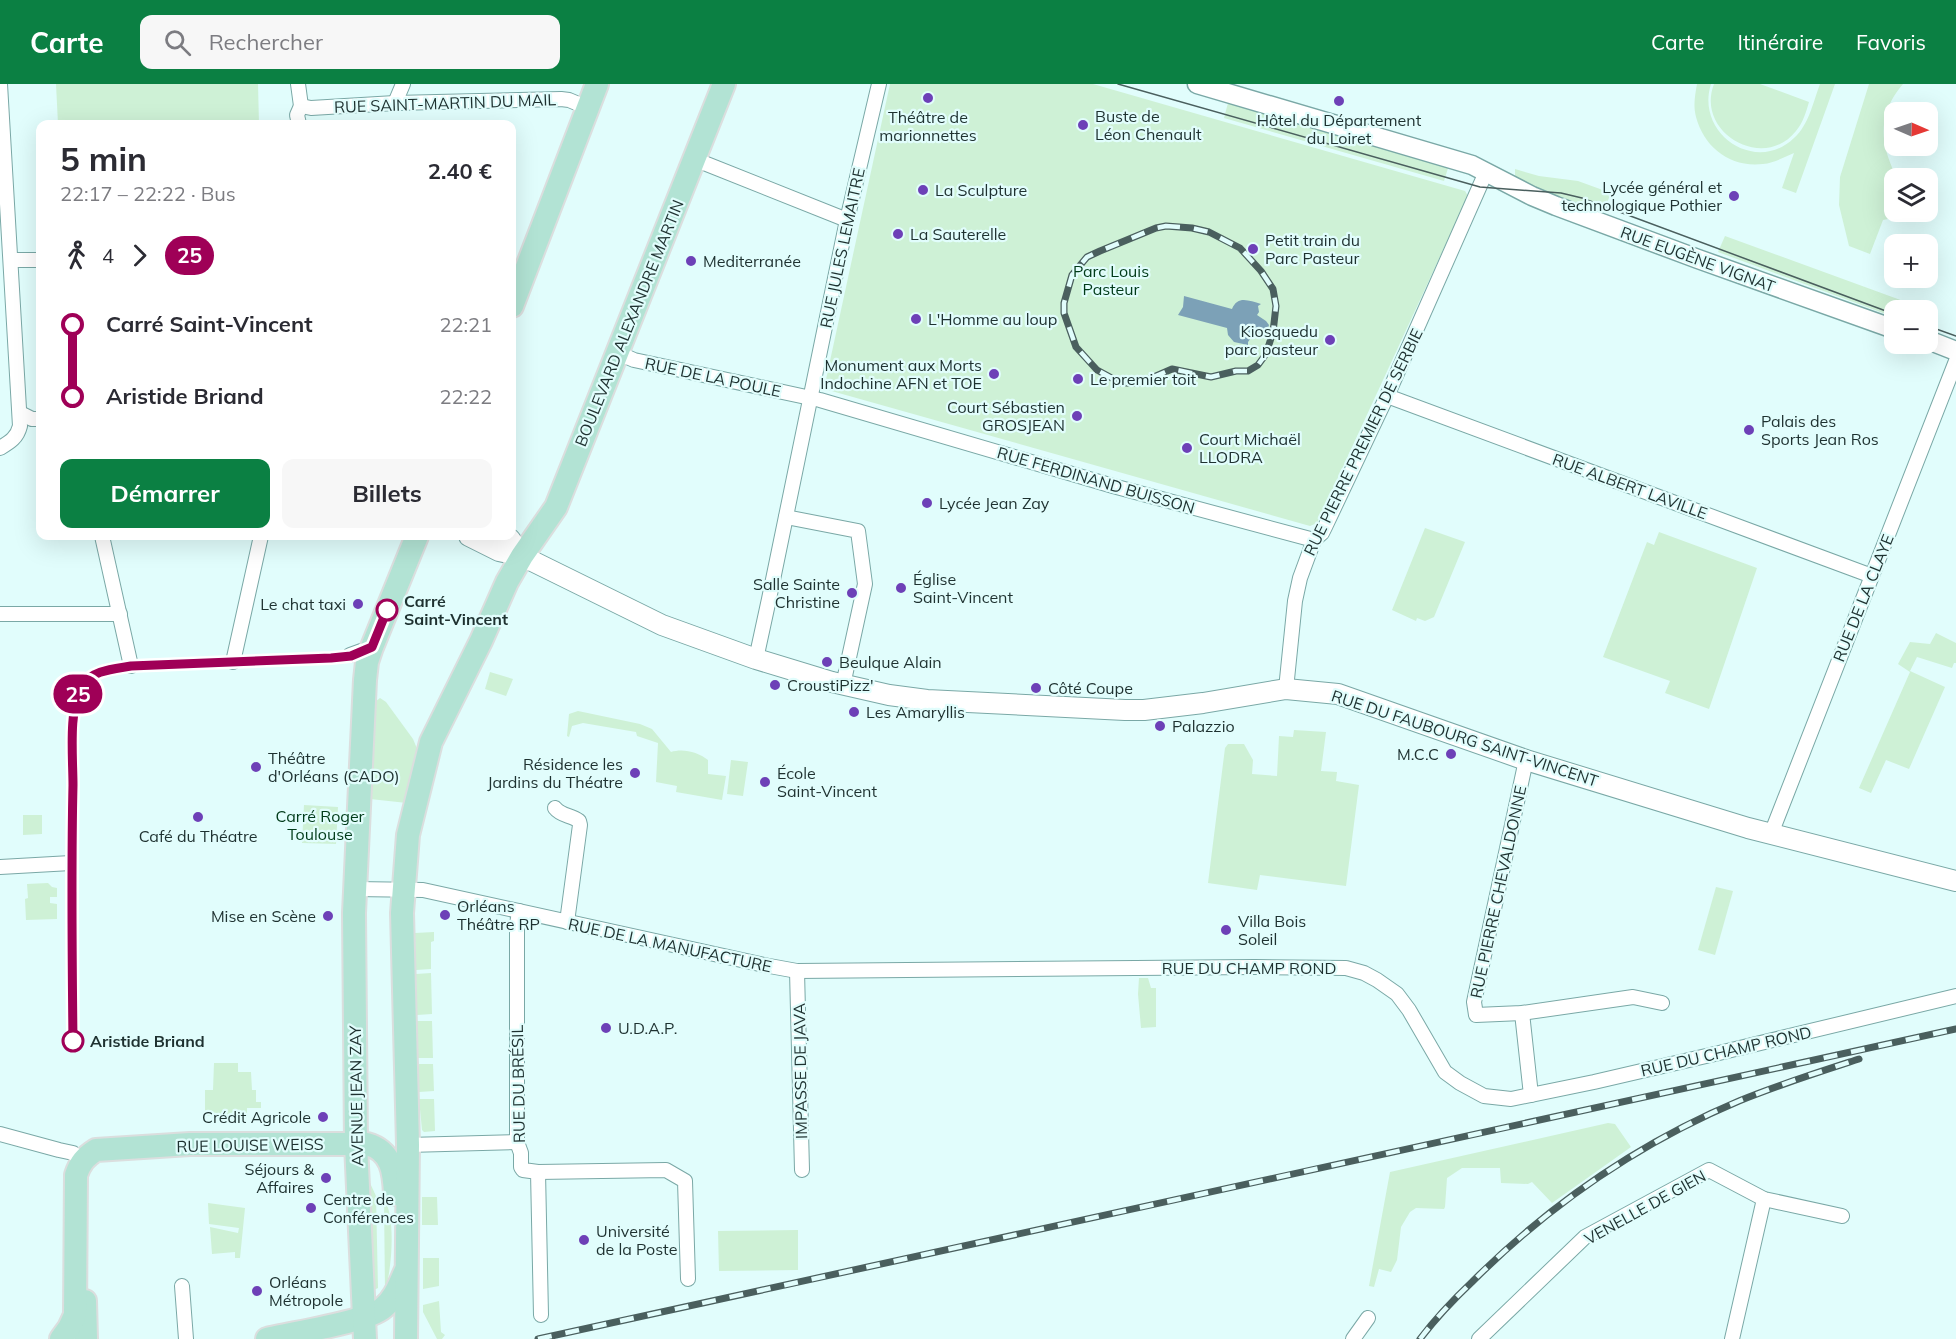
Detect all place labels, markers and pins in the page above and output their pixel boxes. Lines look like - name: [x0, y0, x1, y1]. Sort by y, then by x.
- marker: Théâtre de marionnettes: [921, 91, 935, 105]
- marker: Hôtel du Département du Loiret: [1332, 94, 1346, 108]
- place label: Buste de Léon Chenault: [1095, 106, 1202, 144]
- place label: Théâtre de marionnettes: [879, 107, 977, 145]
- place label: Hôtel du Département du Loiret: [1257, 110, 1422, 148]
- marker: Buste de Léon Chenault: [1076, 118, 1090, 132]
- place label: Lycée général et technologique Pothier: [1561, 177, 1722, 215]
- place label: La Sculpture: [935, 180, 1027, 200]
- marker: La Sculpture: [916, 183, 930, 197]
- marker: Lycée général et technologique Pothier: [1727, 189, 1741, 203]
- place label: La Sauterelle: [910, 224, 1006, 244]
- marker: La Sauterelle: [891, 227, 905, 241]
- place label: Petit train du Parc Pasteur: [1265, 230, 1360, 268]
- marker: Petit train du Parc Pasteur: [1246, 242, 1260, 256]
- place label: Mediterranée: [703, 251, 801, 271]
- marker: Mediterranée: [684, 254, 698, 268]
- place label: L'Homme au loup: [928, 309, 1057, 329]
- marker: L'Homme au loup: [909, 312, 923, 326]
- place label: Kiosquedu parc pasteur: [1225, 321, 1318, 359]
- marker: Kiosquedu parc pasteur: [1323, 333, 1337, 347]
- place label: Monument aux Morts Indochine AFN et TOE: [820, 355, 982, 393]
- marker: Monument aux Morts Indochine AFN et TOE: [987, 367, 1001, 381]
- place label: Le premier toit: [1090, 369, 1197, 389]
- marker: Le premier toit: [1071, 372, 1085, 386]
- place label: Court Sébastien GROSJEAN: [947, 397, 1065, 435]
- marker: Court Sébastien GROSJEAN: [1070, 409, 1084, 423]
- place label: Palais des Sports Jean Ros: [1761, 411, 1879, 449]
- marker: Palais des Sports Jean Ros: [1742, 423, 1756, 437]
- place label: Court Michaël LLODRA: [1199, 429, 1301, 467]
- marker: Court Michaël LLODRA: [1180, 441, 1194, 455]
- place label: Lycée Jean Zay: [939, 493, 1050, 513]
- marker: Lycée Jean Zay: [920, 496, 934, 510]
- place label: Église Saint-Vincent: [913, 569, 1013, 607]
- place label: Salle Sainte Christine: [753, 574, 840, 612]
- marker: Église Saint-Vincent: [894, 581, 908, 595]
- marker: Salle Sainte Christine: [845, 586, 859, 600]
- place label: Carré Saint-Vincent: [404, 591, 508, 629]
- place label: Le chat taxi: [260, 594, 346, 614]
- marker: Le chat taxi: [351, 597, 365, 611]
- marker: Carré Saint-Vincent: [376, 599, 398, 621]
- place label: Beulque Alain: [839, 652, 942, 672]
- marker: Beulque Alain: [820, 655, 834, 669]
- place label: CroustiPizz': [787, 675, 874, 695]
- marker: CroustiPizz': [768, 678, 782, 692]
- place label: Côté Coupe: [1048, 678, 1133, 698]
- marker: Côté Coupe: [1029, 681, 1043, 695]
- place label: Les Amaryllis: [866, 702, 965, 722]
- marker: Les Amaryllis: [847, 705, 861, 719]
- place label: Palazzio: [1172, 716, 1235, 736]
- marker: Palazzio: [1153, 719, 1167, 733]
- place label: M.C.C: [1397, 744, 1439, 764]
- marker: M.C.C: [1444, 747, 1458, 761]
- place label: Théâtre d'Orléans (CADO): [268, 748, 400, 786]
- place label: Résidence les Jardins du Théatre: [487, 754, 623, 792]
- marker: Théâtre d'Orléans (CADO): [249, 760, 263, 774]
- place label: École Saint-Vincent: [777, 763, 877, 801]
- marker: Résidence les Jardins du Théatre: [628, 766, 642, 780]
- marker: École Saint-Vincent: [758, 775, 772, 789]
- marker: Café du Théatre: [191, 810, 205, 824]
- place label: Café du Théatre: [139, 826, 257, 846]
- place label: Orléans Théâtre RP: [457, 896, 540, 934]
- place label: Mise en Scène: [211, 906, 316, 926]
- marker: Orléans Théâtre RP: [438, 908, 452, 922]
- marker: Mise en Scène: [321, 909, 335, 923]
- place label: Villa Bois Soleil: [1238, 911, 1306, 949]
- marker: Villa Bois Soleil: [1219, 923, 1233, 937]
- place label: U.D.A.P.: [618, 1018, 677, 1038]
- marker: U.D.A.P.: [599, 1021, 613, 1035]
- marker: Aristide Briand: [62, 1030, 84, 1052]
- place label: Aristide Briand: [90, 1031, 205, 1051]
- place label: Crédit Agricole: [202, 1107, 311, 1127]
- marker: Crédit Agricole: [316, 1110, 330, 1124]
- place label: Séjours & Affaires: [245, 1159, 314, 1197]
- marker: Séjours & Affaires: [319, 1171, 333, 1185]
- place label: Centre de Conférences: [323, 1189, 414, 1227]
- marker: Centre de Conférences: [304, 1201, 318, 1215]
- place label: Université de la Poste: [596, 1221, 677, 1259]
- marker: Université de la Poste: [577, 1233, 591, 1247]
- place label: Orléans Métropole: [269, 1272, 343, 1310]
- marker: Orléans Métropole: [250, 1284, 264, 1298]

